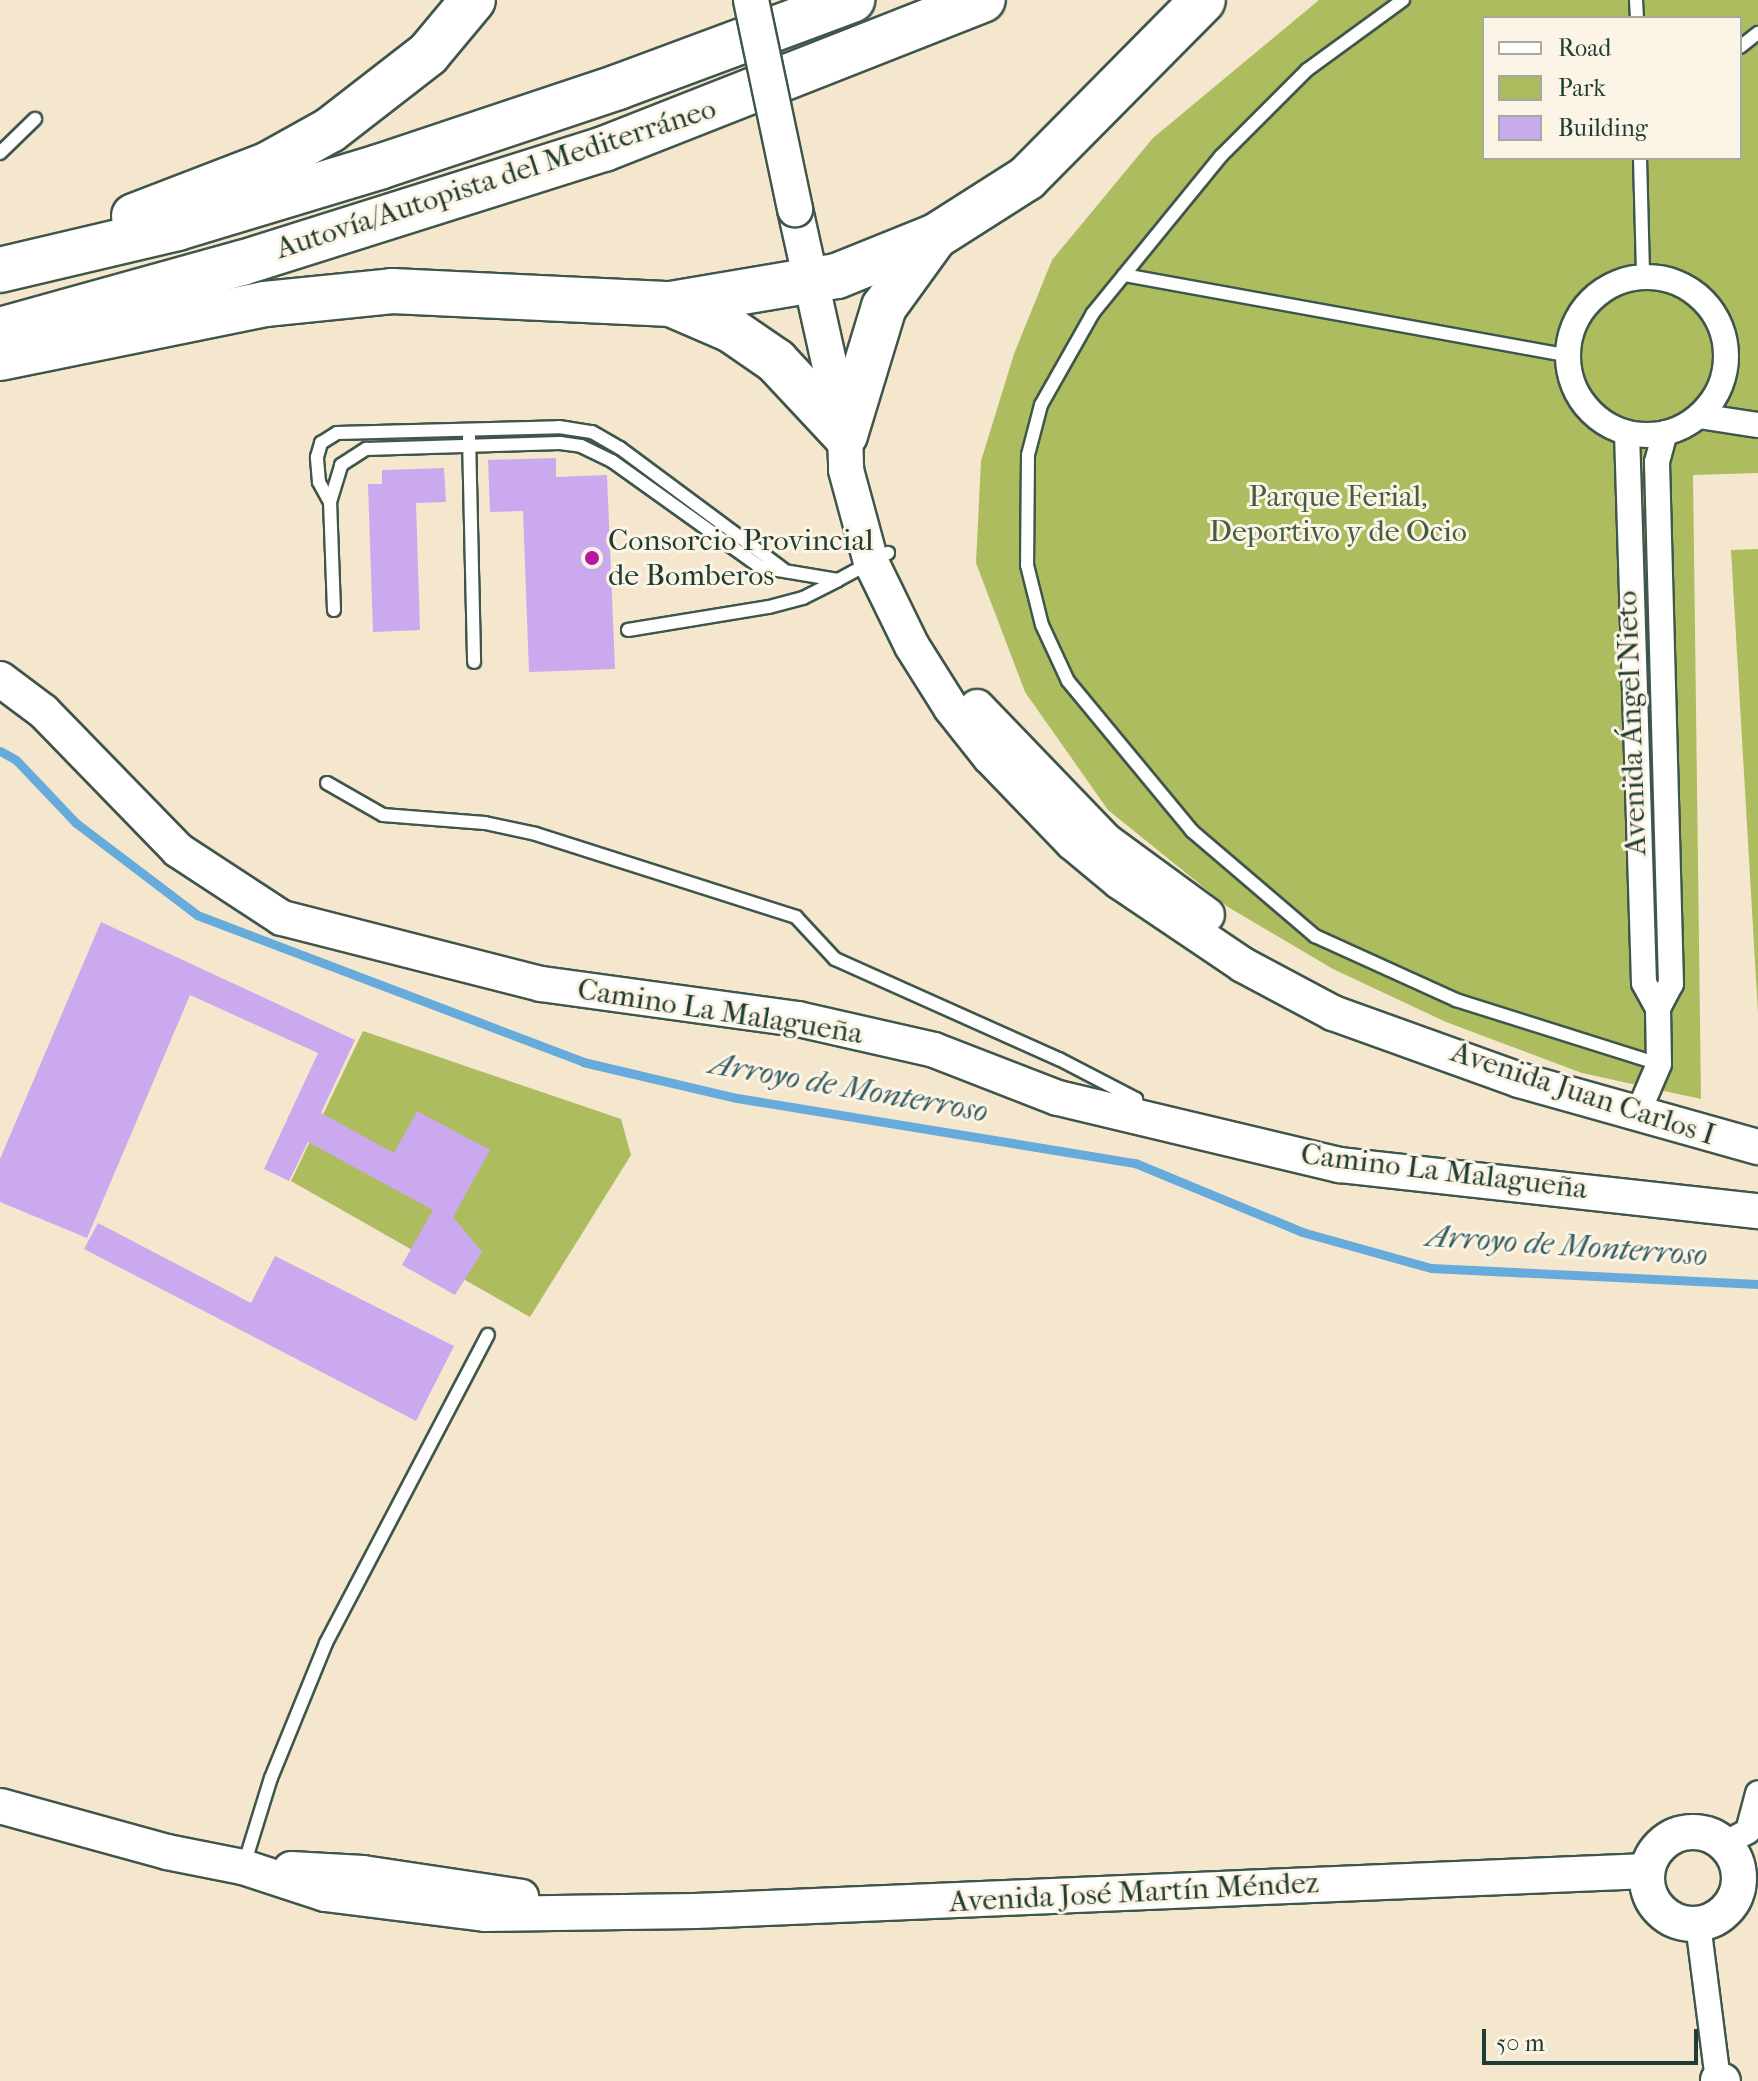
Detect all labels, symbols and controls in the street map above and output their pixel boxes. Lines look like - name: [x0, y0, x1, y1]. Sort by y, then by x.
- legend: [1482, 16, 1742, 160]
- text: Road: [1558, 34, 1611, 62]
- text: Park: [1558, 74, 1606, 102]
- street label: Autovía/Autopista del Mediterráneo: [271, 91, 721, 267]
- text: Building: [1558, 114, 1648, 142]
- park label: Parque Ferial, Deportivo y de Ocio: [1209, 479, 1467, 550]
- place label: Consorcio Provincial de Bomberos: [608, 523, 874, 594]
- marker: Consorcio Provincial de Bomberos: [583, 549, 601, 567]
- street label: Avenida Ángel Nieto: [1609, 590, 1655, 856]
- street label: Camino La Malagueña: [575, 972, 865, 1052]
- street label: Avenida Juan Carlos I: [1446, 1034, 1720, 1154]
- water label: Arroyo de Monterroso: [707, 1045, 991, 1131]
- street label: Camino La Malagueña: [1299, 1137, 1589, 1207]
- water label: Arroyo de Monterroso: [1425, 1217, 1709, 1275]
- street label: Avenida José Martín Méndez: [948, 1865, 1320, 1921]
- scale bar: [1486, 2013, 1702, 2063]
- text: 50 m: [1496, 2029, 1545, 2057]

